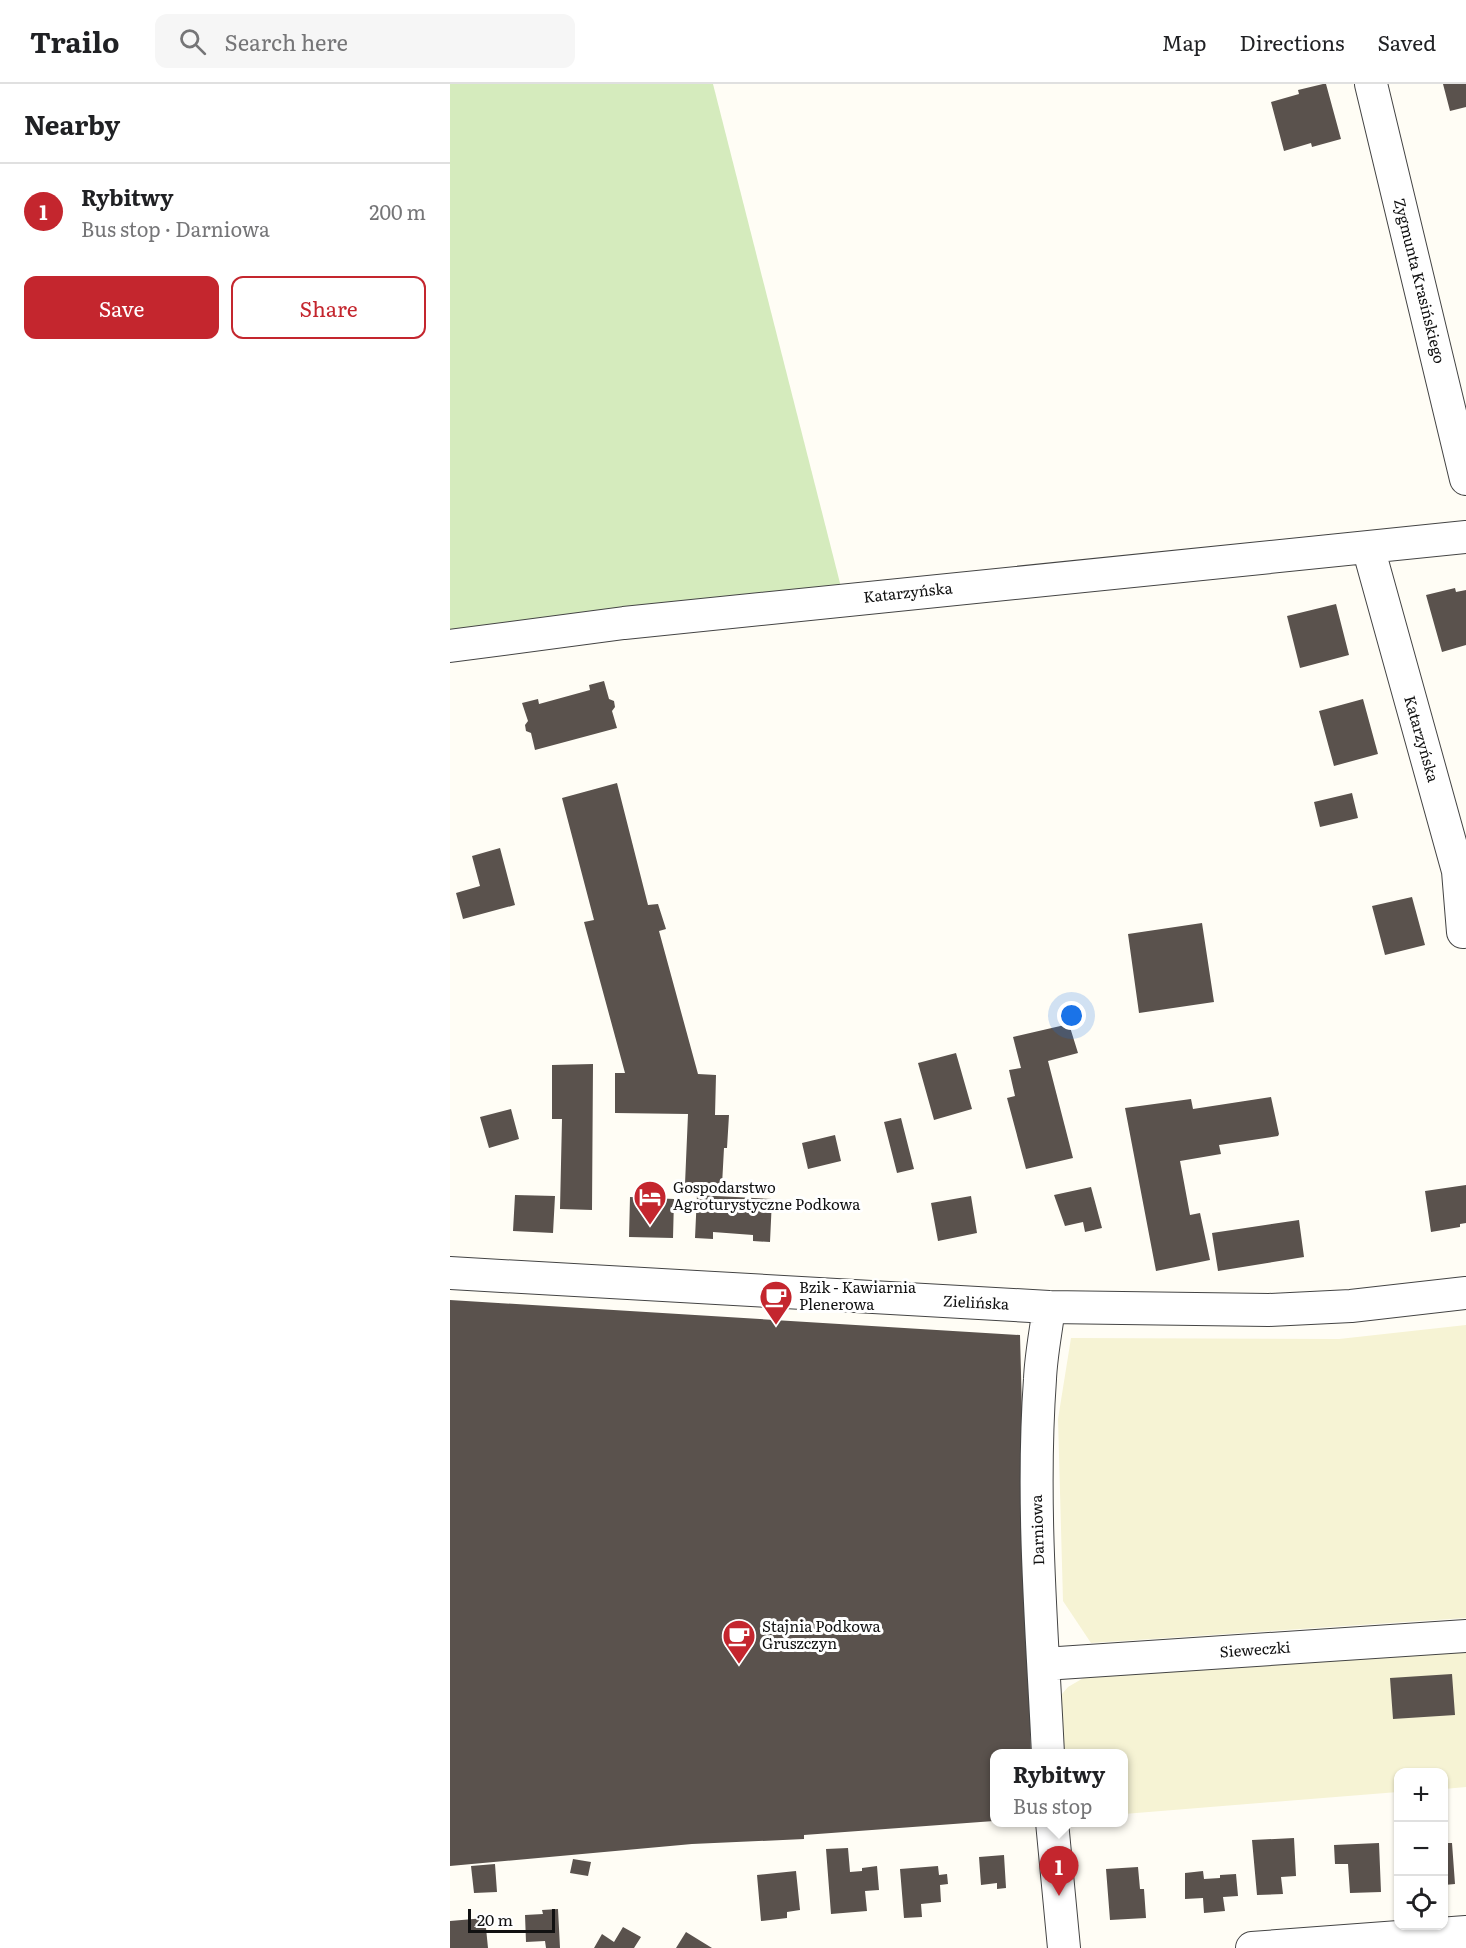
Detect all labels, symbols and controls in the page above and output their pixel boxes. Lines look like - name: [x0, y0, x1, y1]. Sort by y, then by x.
- search box: [155, 14, 575, 68]
- text: Trailo: [30, 20, 119, 62]
- icon: search: [176, 25, 209, 58]
- text: Search here: [224, 25, 348, 58]
- text: Map: [1162, 26, 1207, 57]
- text: Directions: [1240, 26, 1345, 57]
- text: Saved: [1378, 26, 1436, 57]
- text: Nearby: [24, 104, 120, 143]
- text: Rybitwy: [81, 180, 174, 213]
- text: 1: [39, 196, 48, 226]
- text: 200 m: [369, 196, 426, 226]
- street label: Zygmunta Krasińskiego: [1389, 196, 1452, 366]
- text: Bus stop · Darniowa: [81, 213, 270, 243]
- button: Save: [24, 276, 219, 339]
- button: Share: [231, 276, 426, 339]
- street label: Katarzyńska: [862, 575, 954, 608]
- street label: Katarzyńska: [1399, 692, 1446, 786]
- your location: [1057, 1001, 1086, 1030]
- place label: Gospodarstwo Agroturystyczne Podkowa: [673, 1175, 861, 1215]
- hotel icon: Gospodarstwo Agroturystyczne Podkowa: [632, 1179, 668, 1226]
- place label: Bzik - Kawiarnia Plenerowa: [799, 1275, 917, 1315]
- cafe icon: Bzik - Kawiarnia Plenerowa: [758, 1279, 794, 1326]
- street label: Zielińska: [942, 1288, 1011, 1315]
- street label: Darniowa: [1024, 1493, 1049, 1566]
- place label: Stajnia Podkowa Gruszczyn: [762, 1614, 882, 1654]
- cafe icon: Stajnia Podkowa Gruszczyn: [721, 1618, 757, 1665]
- street label: Sieweczki: [1219, 1635, 1291, 1662]
- popup: [990, 1749, 1128, 1827]
- text: Rybitwy: [1013, 1757, 1105, 1790]
- map controls: [1394, 1768, 1448, 1930]
- button: +: [1394, 1768, 1448, 1822]
- text: Bus stop: [1013, 1790, 1092, 1820]
- button: −: [1394, 1822, 1448, 1876]
- pin: 1: [1040, 1846, 1078, 1896]
- button: locate: [1394, 1876, 1448, 1930]
- scale bar: [468, 1906, 555, 1934]
- text: 20 m: [477, 1907, 513, 1931]

